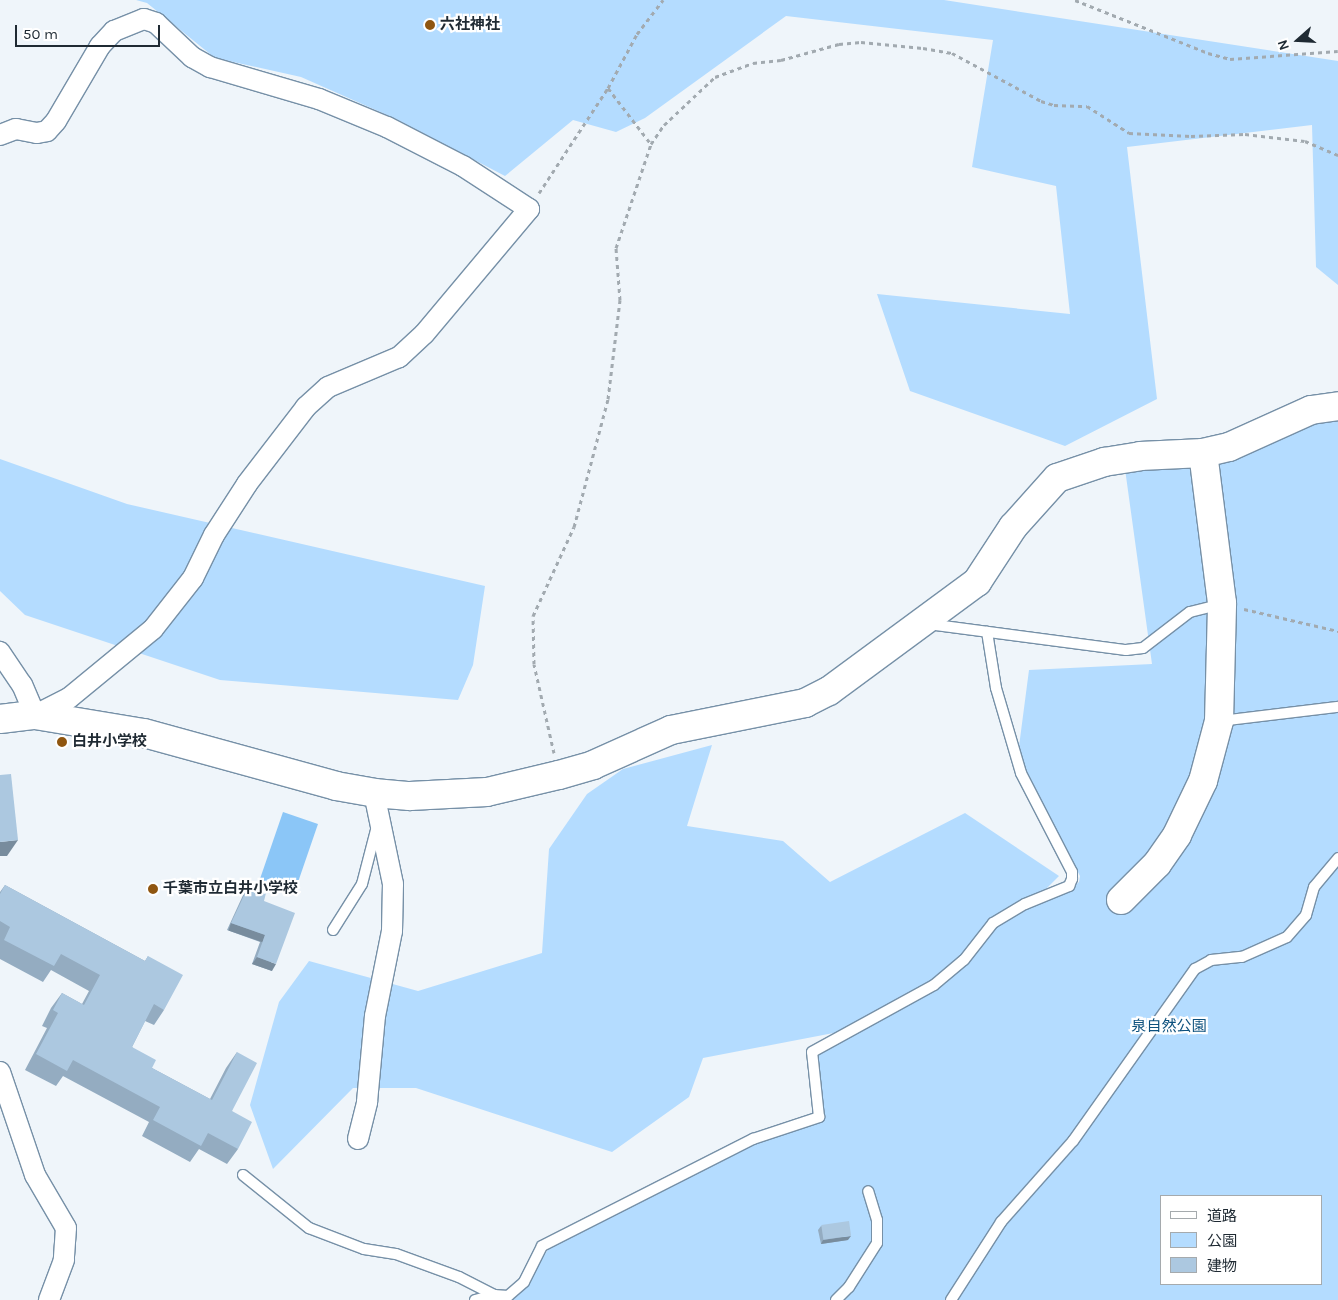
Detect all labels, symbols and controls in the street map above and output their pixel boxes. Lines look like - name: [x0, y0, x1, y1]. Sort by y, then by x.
- scale bar: [18, 15, 162, 47]
- north arrow: [1273, 15, 1323, 65]
- place label: 六社神社: [440, 16, 500, 34]
- marker: 六社神社: [424, 19, 436, 31]
- text: 50 m: [23, 25, 58, 43]
- text: N: [1274, 38, 1293, 53]
- place label: 白井小学校: [72, 733, 147, 751]
- marker: 白井小学校: [56, 736, 68, 748]
- place label: 千葉市立白井小学校: [163, 880, 298, 898]
- marker: 千葉市立白井小学校: [147, 883, 159, 895]
- park label: 泉自然公園: [1132, 1018, 1206, 1036]
- legend: [1160, 1195, 1323, 1285]
- text: 道路: [1207, 1207, 1237, 1225]
- text: 公園: [1207, 1232, 1237, 1250]
- text: 建物: [1207, 1257, 1237, 1275]

